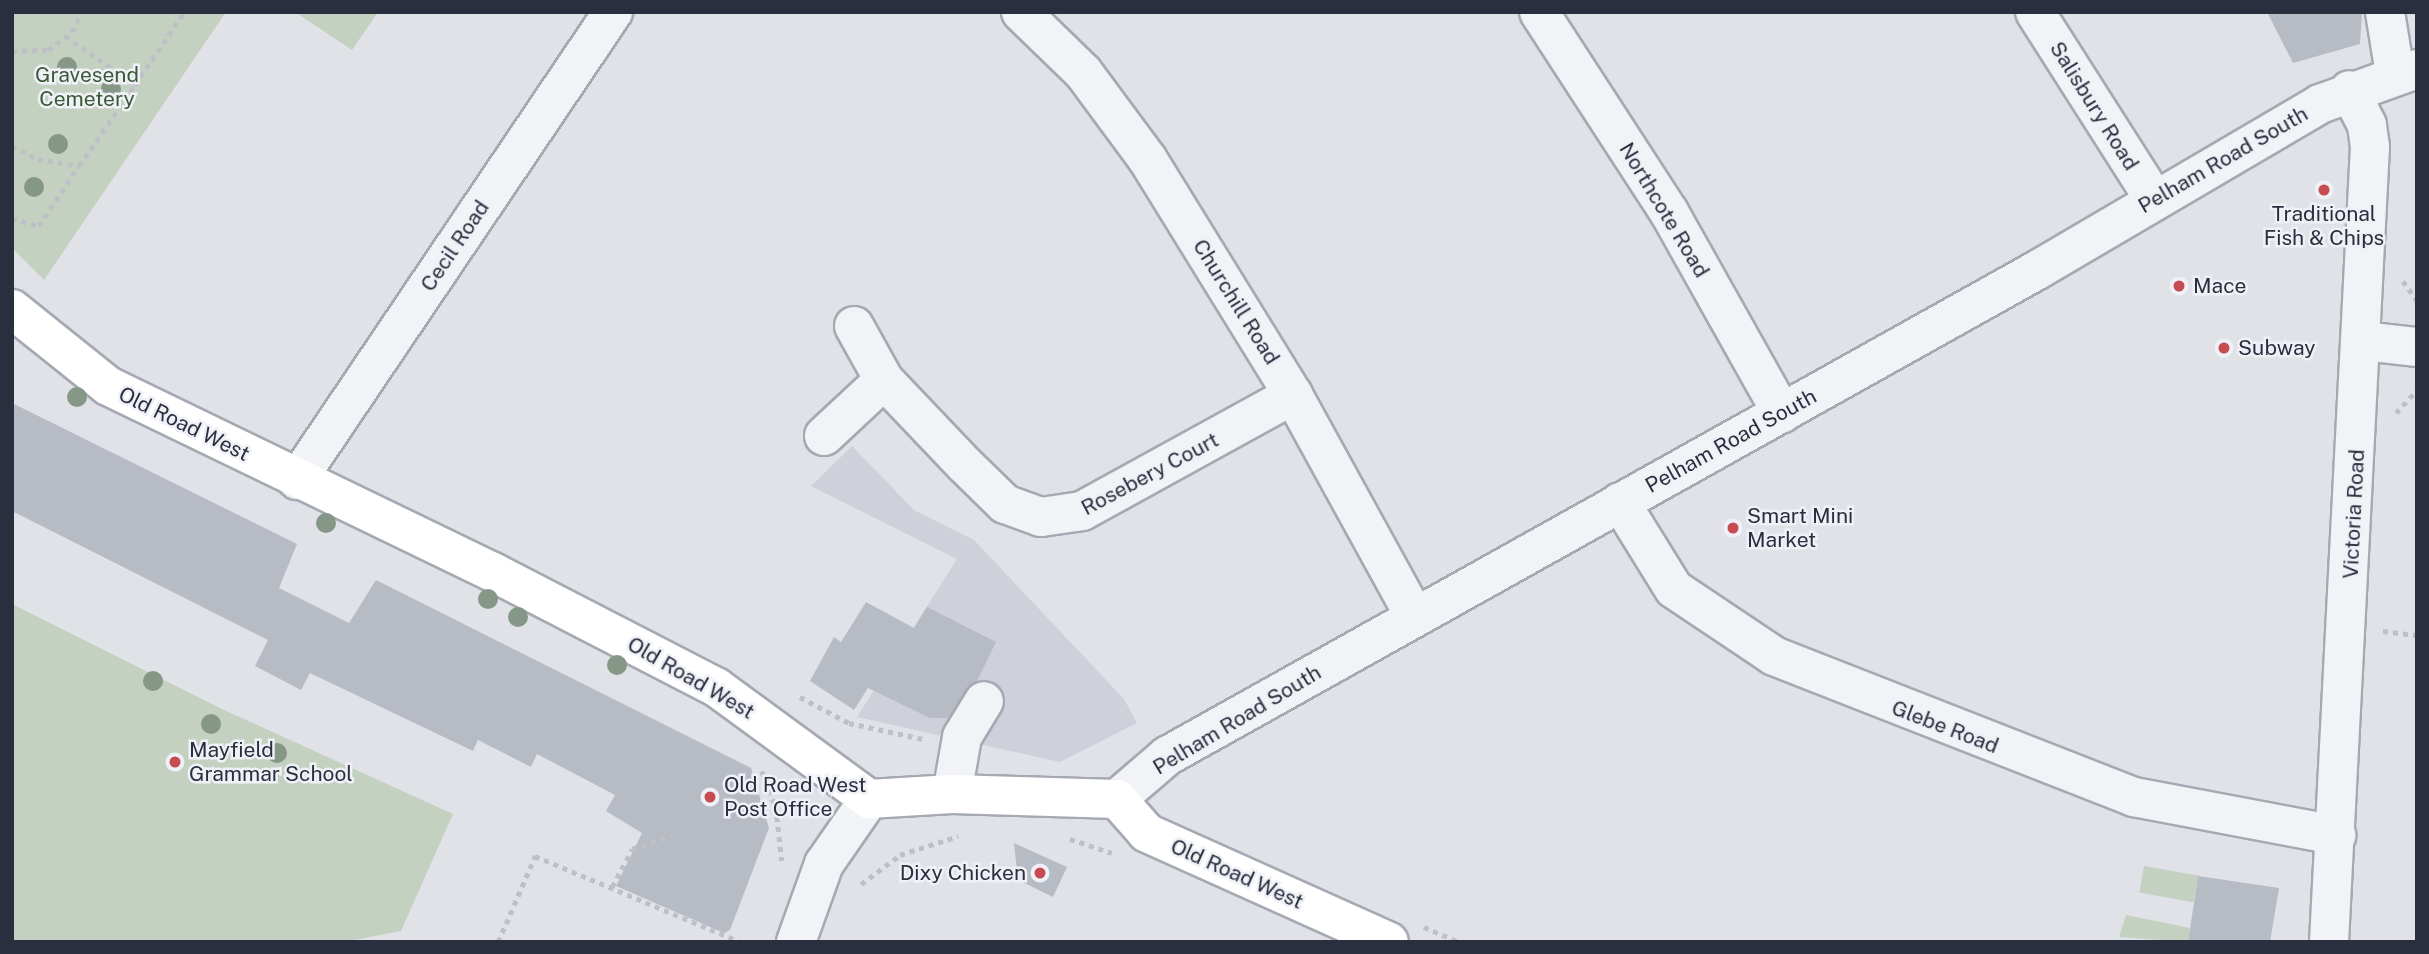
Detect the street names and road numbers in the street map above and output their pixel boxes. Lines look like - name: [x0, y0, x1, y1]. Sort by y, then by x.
- street label: Salisbury Road: [2044, 37, 2144, 175]
- street label: Pelham Road South: [2134, 101, 2312, 219]
- street label: Northcote Road: [1614, 138, 1714, 282]
- street label: Cecil Road: [415, 196, 495, 296]
- street label: Churchill Road: [1187, 235, 1285, 369]
- street label: Old Road West: [114, 381, 254, 467]
- street label: Pelham Road South: [1641, 384, 1821, 498]
- street label: Rosebery Court: [1077, 427, 1223, 521]
- street label: Victoria Road: [2338, 448, 2370, 580]
- street label: Old Road West: [623, 631, 759, 725]
- street label: Pelham Road South: [1148, 660, 1326, 780]
- street label: Glebe Road: [1888, 695, 2002, 759]
- street label: Old Road West: [1167, 833, 1307, 915]

